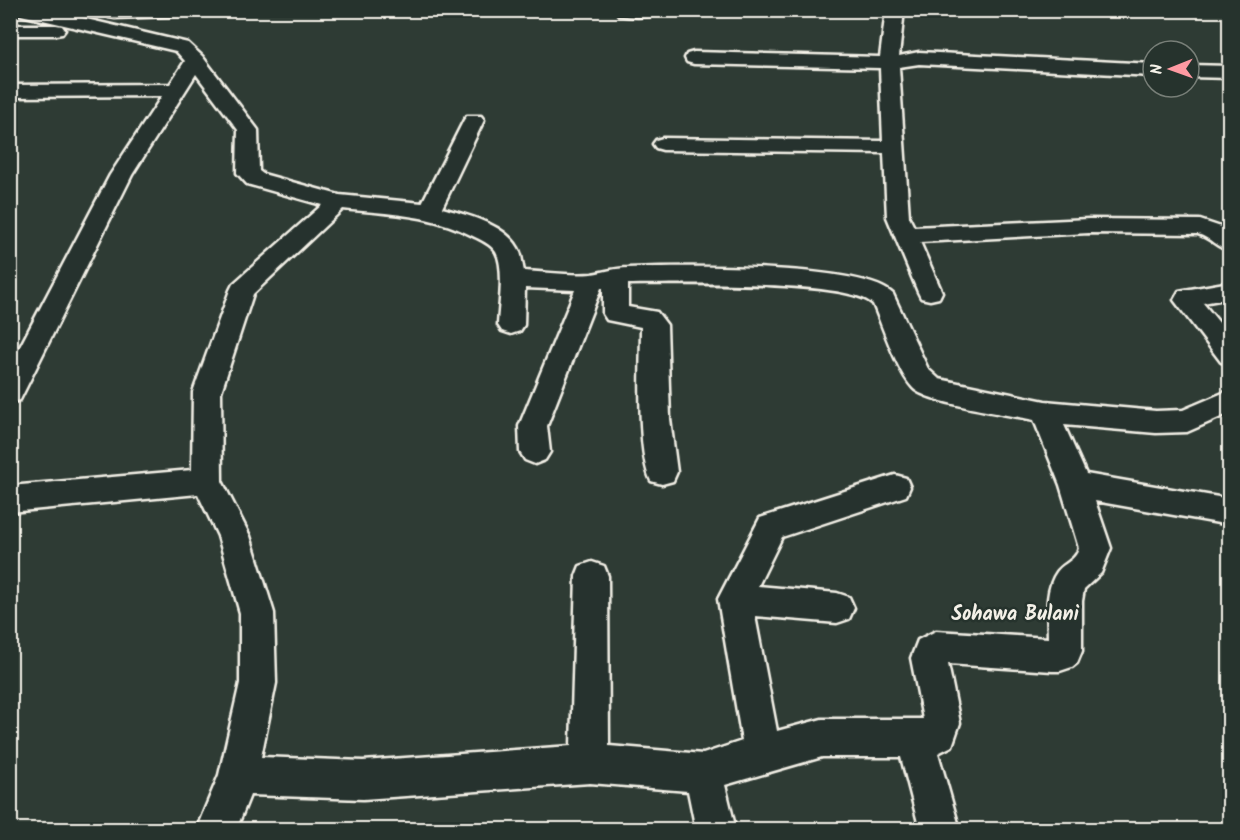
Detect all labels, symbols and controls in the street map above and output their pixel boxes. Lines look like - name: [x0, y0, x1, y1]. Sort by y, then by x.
- north arrow: [1141, 39, 1201, 99]
- text: N: [1145, 64, 1170, 75]
- district label: Sohawa Bulani: [951, 599, 1080, 631]

